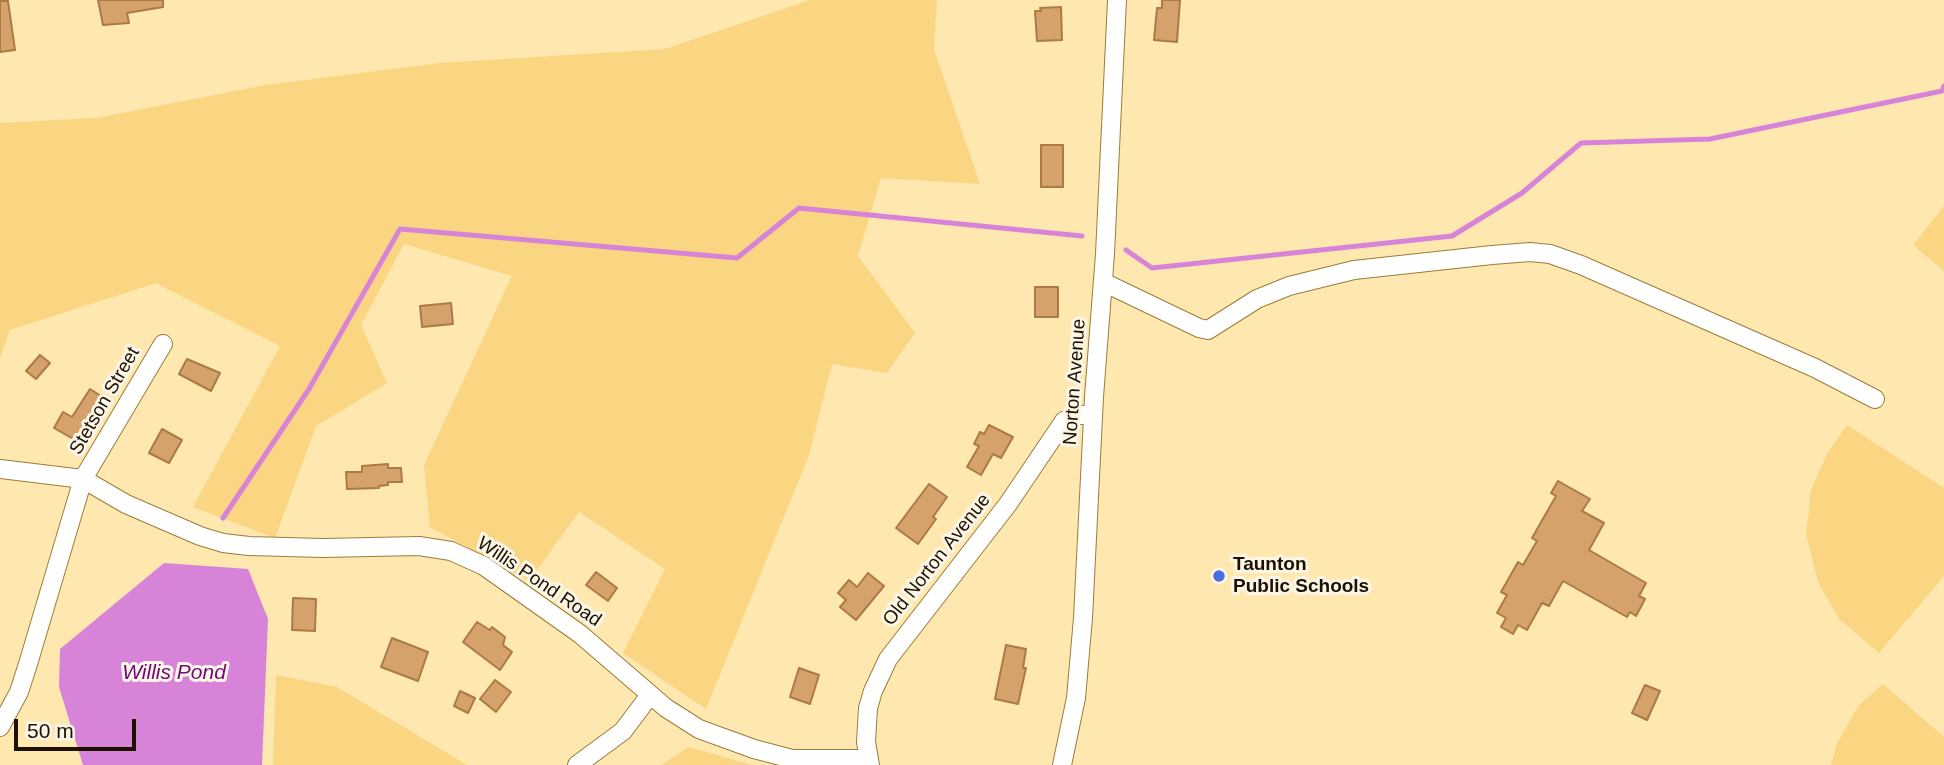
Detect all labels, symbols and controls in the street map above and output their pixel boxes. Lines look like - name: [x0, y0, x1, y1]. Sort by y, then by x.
- street label: Norton Avenue: [1059, 318, 1091, 446]
- street label: Stetson Street: [65, 343, 145, 459]
- street label: Old Norton Avenue: [878, 489, 996, 631]
- street label: Willis Pond Road: [473, 532, 605, 632]
- place label: Taunton Public Schools: [1233, 554, 1369, 598]
- marker: Taunton Public Schools: [1211, 568, 1227, 584]
- water label: Willis Pond: [122, 660, 226, 686]
- scale bar: [18, 706, 140, 750]
- text: 50 m: [27, 719, 74, 742]

